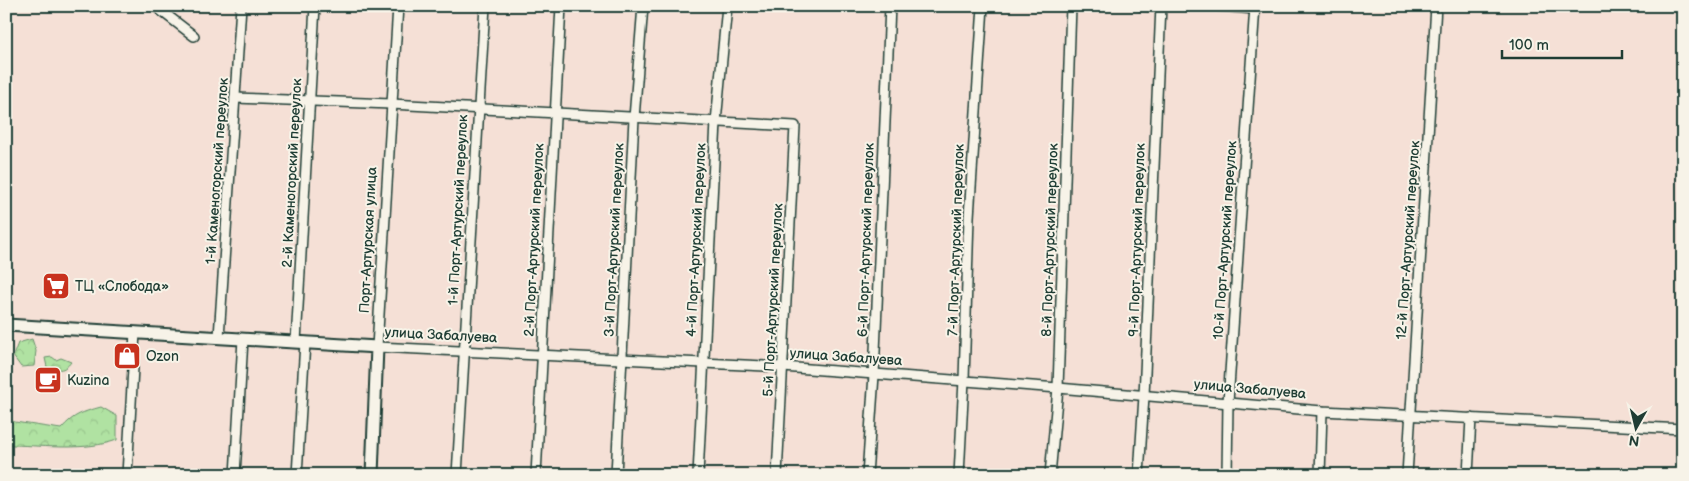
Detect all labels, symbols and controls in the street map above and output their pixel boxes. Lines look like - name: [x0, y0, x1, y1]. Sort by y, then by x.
- scale bar: [1502, 28, 1622, 60]
- text: 100 m: [1509, 36, 1549, 55]
- street label: 1-й Каменогорский переулок: [202, 77, 232, 265]
- street label: 2-й Каменогорский переулок: [279, 77, 305, 268]
- street label: 1-й Порт-Артурский переулок: [445, 114, 472, 306]
- street label: 10-й Порт-Артурский переулок: [1210, 139, 1240, 340]
- street label: 12-й Порт-Артурский переулок: [1393, 139, 1423, 340]
- street label: 2-й Порт-Артурский переулок: [520, 142, 548, 337]
- street label: 3-й Порт-Артурский переулок: [600, 142, 628, 337]
- street label: 4-й Порт-Артурский переулок: [682, 142, 710, 337]
- street label: 6-й Порт-Артурский переулок: [854, 142, 878, 337]
- street label: 8-й Порт-Артурский переулок: [1038, 142, 1062, 337]
- street label: 9-й Порт-Артурский переулок: [1125, 142, 1149, 337]
- street label: 7-й Порт-Артурский переулок: [944, 143, 968, 336]
- street label: Порт-Артурская улица: [356, 166, 380, 314]
- street label: 5-й Порт-Артурский переулок: [759, 202, 787, 397]
- supermarket icon: ТЦ «Слобода»: [41, 271, 71, 301]
- place label: ТЦ «Слобода»: [75, 278, 169, 295]
- street label: улица Забалуева: [384, 324, 498, 346]
- shop icon: Ozon: [112, 341, 142, 371]
- street label: улица Забалуева: [789, 345, 904, 369]
- place label: Ozon: [146, 348, 179, 365]
- cafe icon: Kuzina: [33, 365, 63, 395]
- place label: Kuzina: [67, 372, 109, 389]
- street label: улица Забалуева: [1193, 376, 1308, 402]
- north arrow: [1612, 404, 1662, 454]
- text: N: [1628, 431, 1641, 450]

